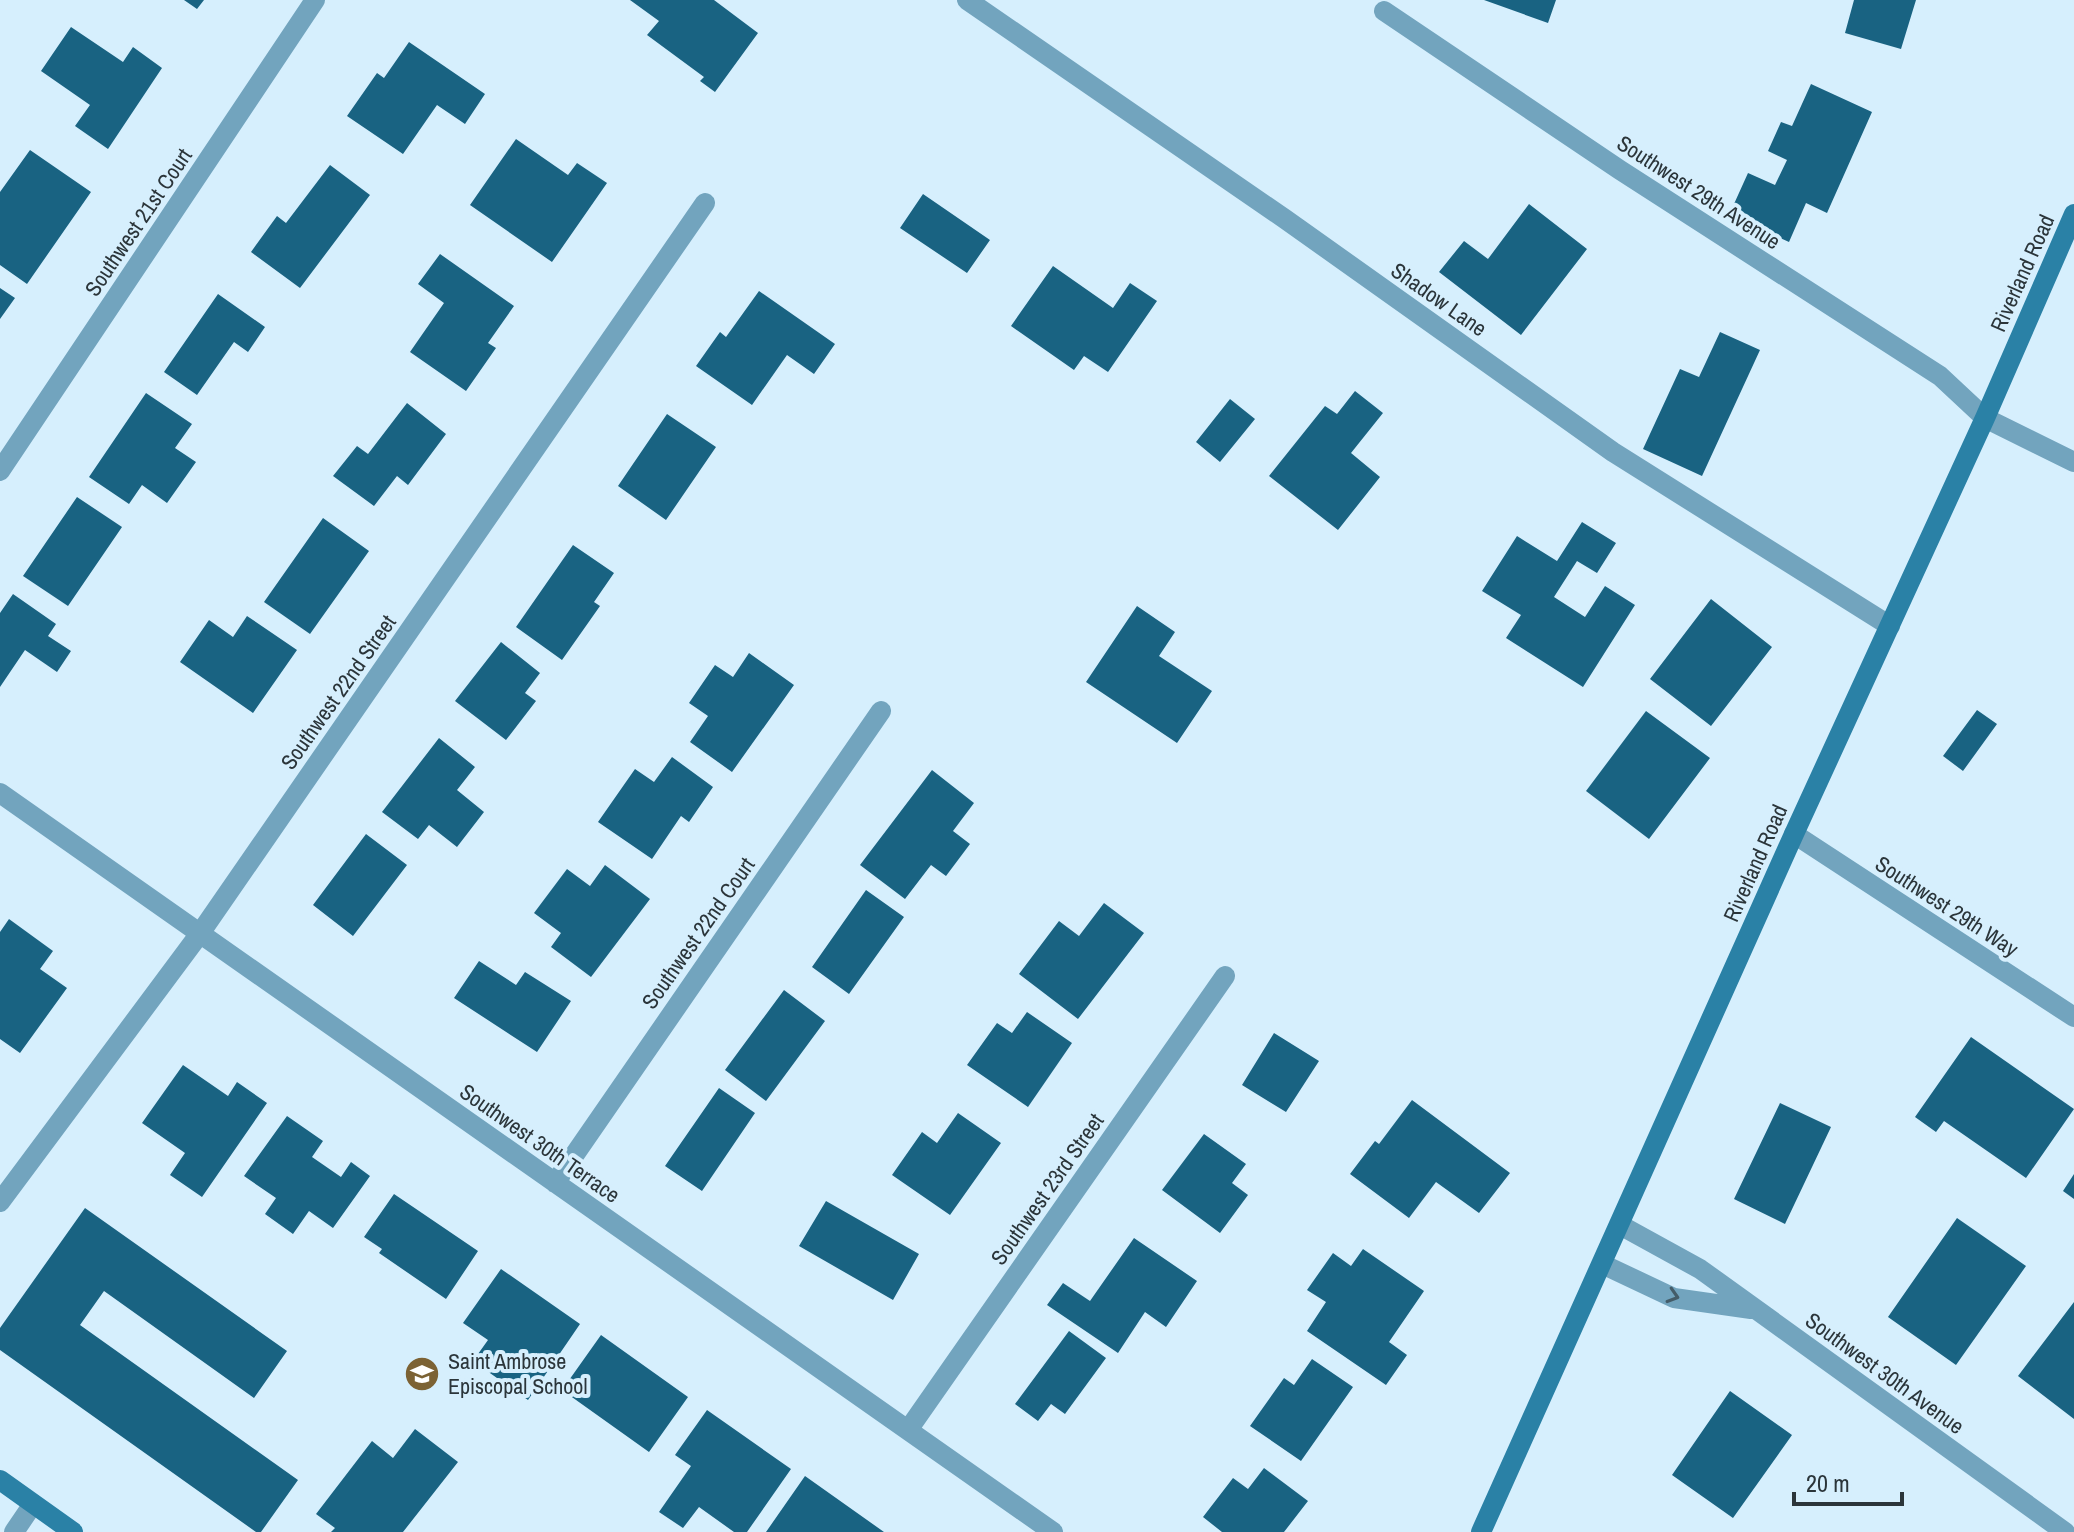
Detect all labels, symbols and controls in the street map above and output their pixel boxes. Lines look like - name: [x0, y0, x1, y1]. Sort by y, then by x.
- street label: Southwest 29th Avenue: [1611, 128, 1787, 256]
- street label: Southwest 21st Court: [77, 142, 199, 302]
- street label: Riverland Road: [1983, 210, 2061, 336]
- street label: Shadow Lane: [1385, 255, 1493, 343]
- street label: Southwest 22nd Street: [273, 609, 403, 775]
- street label: Riverland Road: [1716, 800, 1794, 926]
- street label: Southwest 29th Way: [1870, 849, 2024, 963]
- street label: Southwest 22nd Court: [635, 851, 761, 1015]
- street label: Southwest 30th Terrace: [454, 1076, 626, 1210]
- street label: Southwest 23rd Street: [984, 1107, 1110, 1271]
- one-way arrow: [1666, 1286, 1680, 1302]
- street label: Southwest 30th Avenue: [1800, 1305, 1970, 1441]
- place label: Saint Ambrose Episcopal School: [448, 1346, 587, 1401]
- school or university icon: Saint Ambrose Episcopal School: [403, 1355, 441, 1393]
- scale bar: [1794, 1456, 1902, 1506]
- text: 20 m: [1806, 1467, 1850, 1499]

